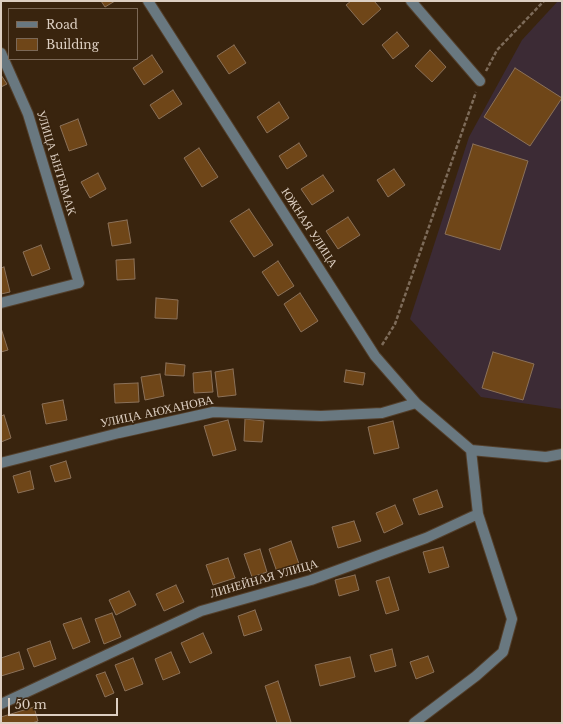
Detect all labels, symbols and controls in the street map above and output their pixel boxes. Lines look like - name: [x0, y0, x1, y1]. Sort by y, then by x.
- legend: [8, 8, 138, 60]
- text: Road: [46, 17, 78, 32]
- text: Building: [46, 37, 99, 52]
- street label: УЛИЦА ЫНТЫМАК: [33, 109, 79, 217]
- street label: ЮЖНАЯ УЛИЦА: [278, 185, 340, 271]
- street label: УЛИЦА АЮХАНОВА: [99, 393, 215, 431]
- street label: ЛИНЕЙНАЯ УЛИЦА: [208, 557, 320, 601]
- scale bar: [10, 690, 120, 716]
- text: 50 m: [15, 697, 47, 712]

